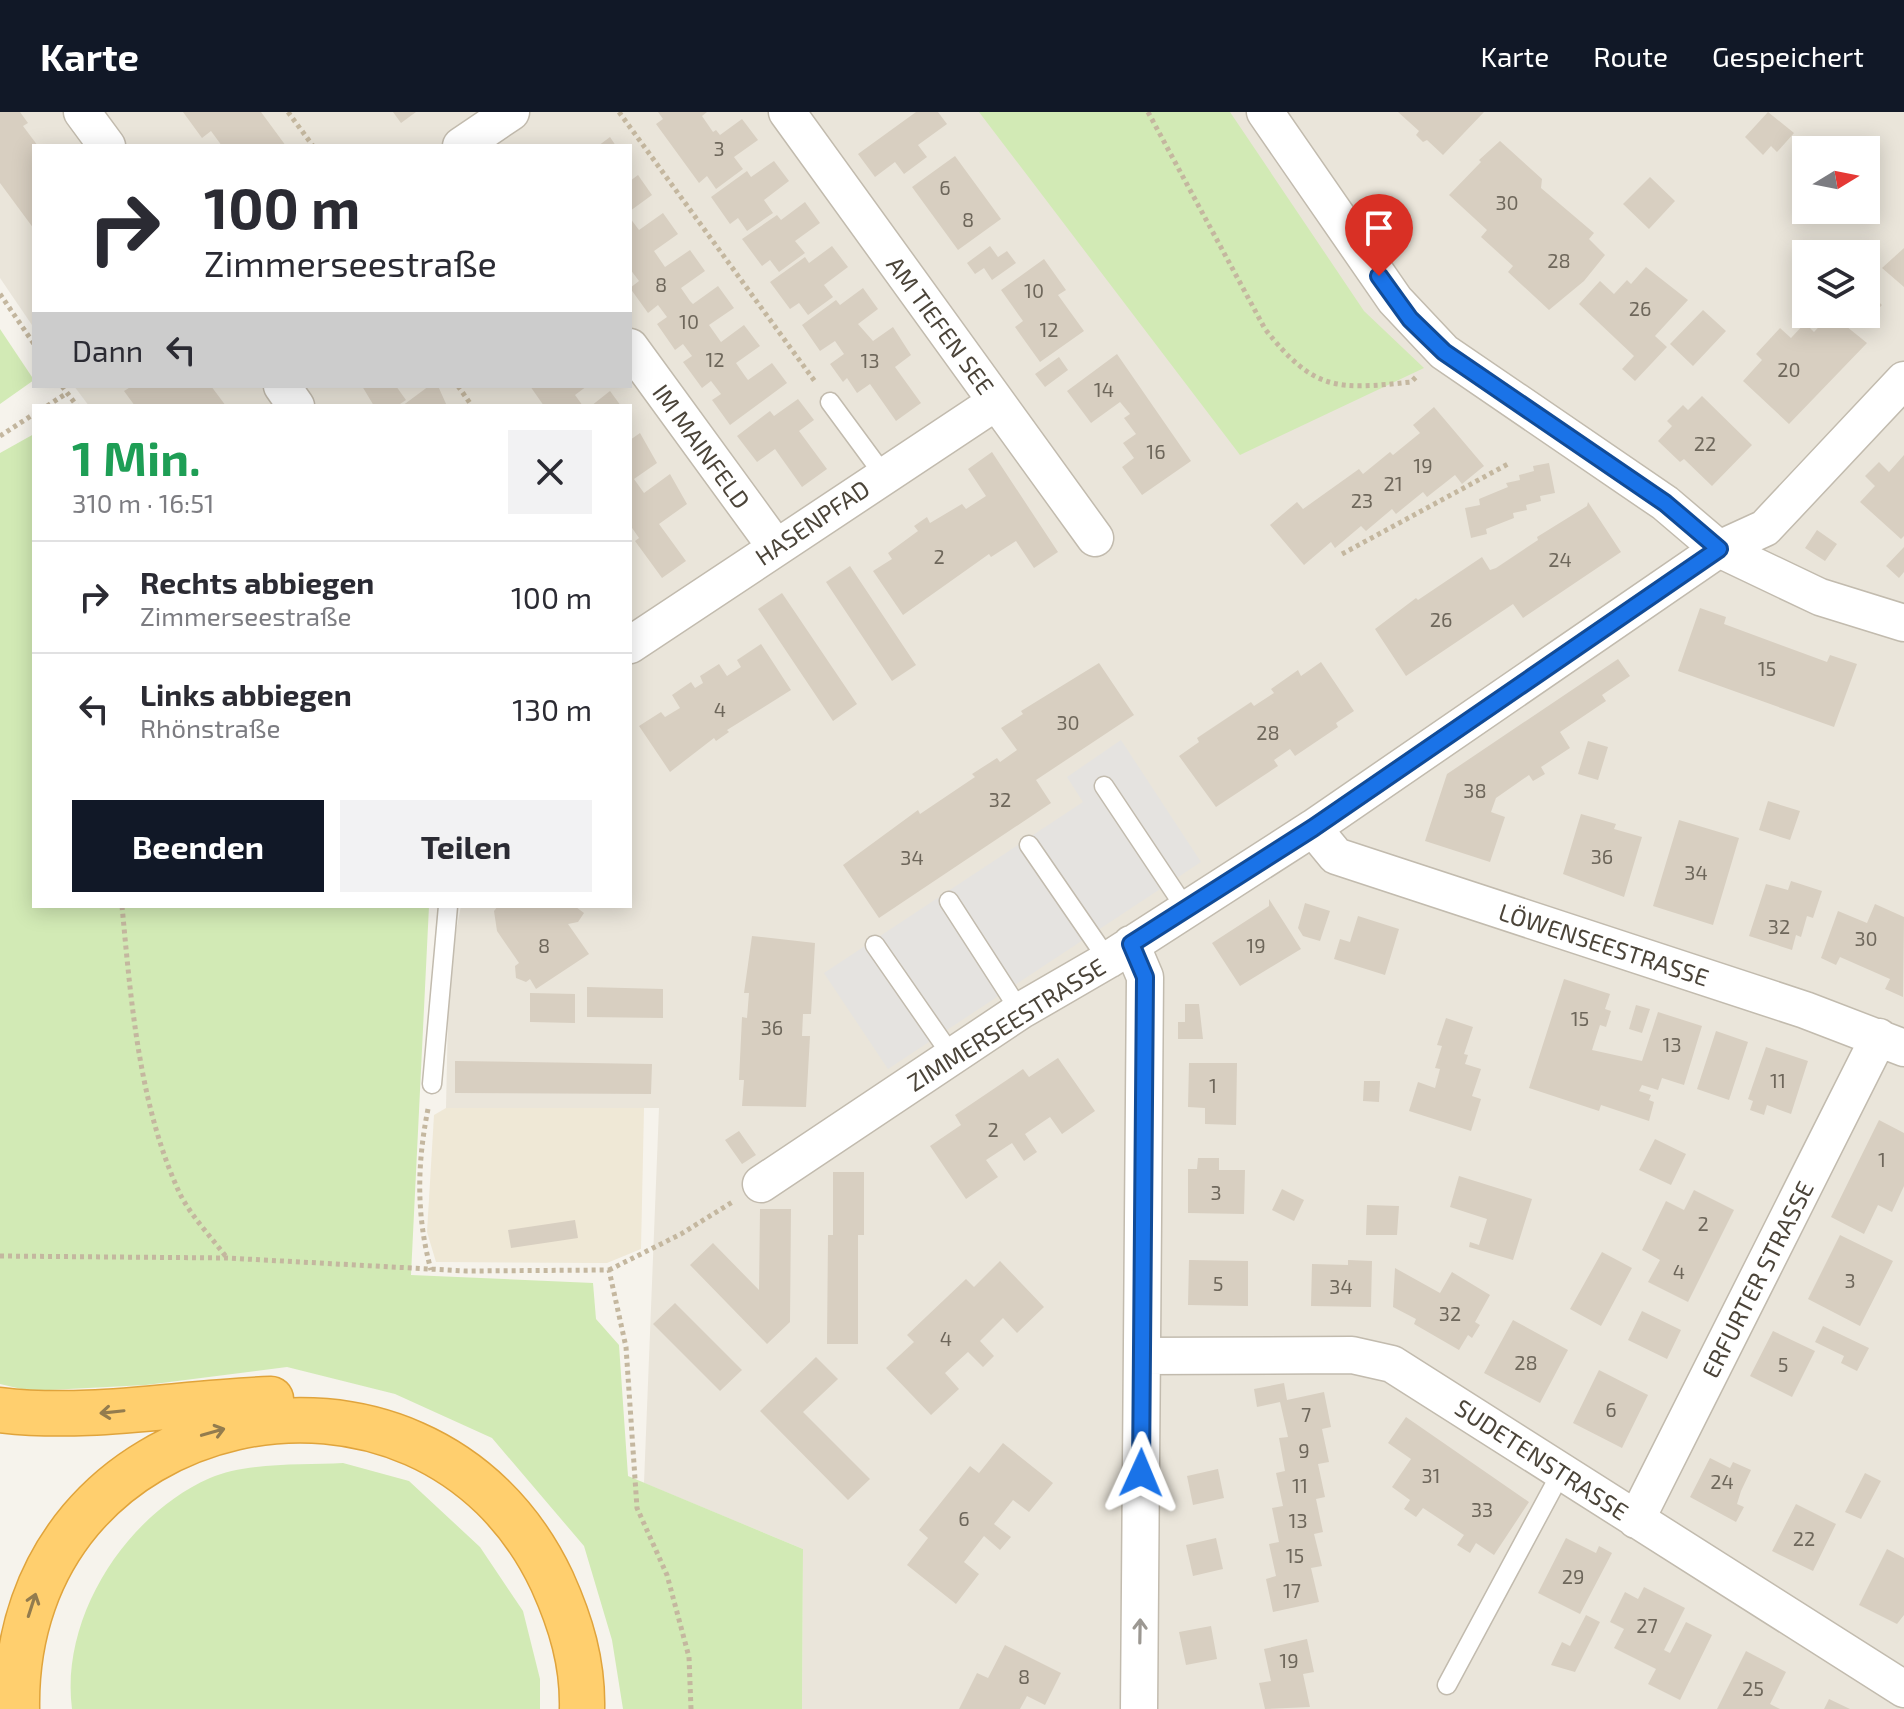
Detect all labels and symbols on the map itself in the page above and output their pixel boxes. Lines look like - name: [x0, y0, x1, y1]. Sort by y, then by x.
- house number: 3: [713, 136, 725, 160]
- north arrow: [1792, 136, 1880, 224]
- house number: 6: [939, 175, 951, 199]
- house number: 30: [1495, 190, 1519, 214]
- pin: [1345, 194, 1413, 276]
- house number: 8: [962, 207, 974, 231]
- house number: 28: [1547, 248, 1571, 272]
- street label: AM TIEFEN SEE: [881, 250, 1001, 400]
- house number: 8: [655, 272, 667, 296]
- house number: 10: [1024, 278, 1044, 302]
- house number: 26: [1629, 296, 1651, 320]
- house number: 10: [679, 309, 699, 333]
- house number: 12: [1039, 317, 1059, 341]
- house number: 12: [705, 347, 725, 371]
- house number: 13: [860, 348, 880, 372]
- house number: 20: [1777, 357, 1801, 381]
- house number: 14: [1094, 377, 1114, 401]
- street label: IM MAINFELD: [647, 378, 757, 514]
- house number: 22: [1694, 431, 1716, 455]
- house number: 16: [1146, 439, 1166, 463]
- house number: 19: [1413, 453, 1433, 477]
- house number: 21: [1383, 471, 1403, 495]
- street label: HASENPFAD: [749, 473, 875, 571]
- house number: 23: [1351, 488, 1373, 512]
- house number: 2: [933, 544, 945, 568]
- house number: 24: [1548, 547, 1572, 571]
- house number: 26: [1430, 607, 1452, 631]
- house number: 15: [1758, 656, 1776, 680]
- house number: 4: [714, 697, 726, 721]
- house number: 30: [1056, 710, 1080, 734]
- house number: 28: [1256, 720, 1280, 744]
- house number: 38: [1463, 778, 1487, 802]
- house number: 32: [989, 787, 1011, 811]
- house number: 36: [1591, 844, 1613, 868]
- house number: 34: [900, 845, 924, 869]
- house number: 34: [1684, 860, 1708, 884]
- street label: LÖWENSEESTRASSE: [1495, 896, 1713, 992]
- house number: 32: [1768, 914, 1790, 938]
- house number: 30: [1854, 926, 1878, 950]
- house number: 8: [538, 933, 550, 957]
- house number: 19: [1246, 933, 1266, 957]
- street label: ZIMMERSEESTRASSE: [902, 951, 1110, 1097]
- house number: 15: [1571, 1006, 1589, 1030]
- house number: 36: [761, 1015, 783, 1039]
- house number: 13: [1662, 1032, 1682, 1056]
- house number: 11: [1770, 1068, 1786, 1092]
- house number: 1: [1209, 1073, 1217, 1097]
- house number: 2: [987, 1117, 999, 1141]
- house number: 1: [1878, 1147, 1886, 1171]
- street label: ERFURTER STRASSE: [1695, 1176, 1819, 1382]
- house number: 3: [1210, 1180, 1222, 1204]
- house number: 2: [1697, 1211, 1709, 1235]
- house number: 4: [1673, 1259, 1685, 1283]
- house number: 3: [1844, 1268, 1856, 1292]
- house number: 5: [1213, 1271, 1223, 1295]
- house number: 34: [1329, 1274, 1353, 1298]
- house number: 32: [1439, 1301, 1461, 1325]
- house number: 4: [940, 1326, 952, 1350]
- house number: 28: [1514, 1350, 1538, 1374]
- house number: 5: [1778, 1352, 1788, 1376]
- street label: SUDETENSTRASSE: [1450, 1392, 1634, 1526]
- house number: 6: [1605, 1397, 1617, 1421]
- house number: 7: [1301, 1402, 1311, 1426]
- one-way arrow: [99, 1405, 126, 1420]
- one-way arrow: [199, 1424, 225, 1439]
- position arrow: [1099, 1431, 1183, 1515]
- house number: 9: [1298, 1438, 1310, 1462]
- house number: 31: [1421, 1463, 1441, 1487]
- house number: 24: [1710, 1469, 1734, 1493]
- house number: 11: [1292, 1473, 1308, 1497]
- house number: 33: [1471, 1497, 1493, 1521]
- house number: 6: [958, 1506, 970, 1530]
- house number: 13: [1288, 1508, 1308, 1532]
- house number: 22: [1793, 1526, 1815, 1550]
- house number: 15: [1286, 1543, 1304, 1567]
- house number: 29: [1562, 1564, 1584, 1588]
- house number: 17: [1283, 1578, 1301, 1602]
- one-way arrow: [26, 1593, 40, 1618]
- house number: 27: [1636, 1613, 1658, 1637]
- one-way arrow: [1132, 1618, 1148, 1645]
- house number: 19: [1279, 1648, 1299, 1672]
- house number: 8: [1018, 1664, 1030, 1688]
- house number: 25: [1742, 1676, 1764, 1700]

